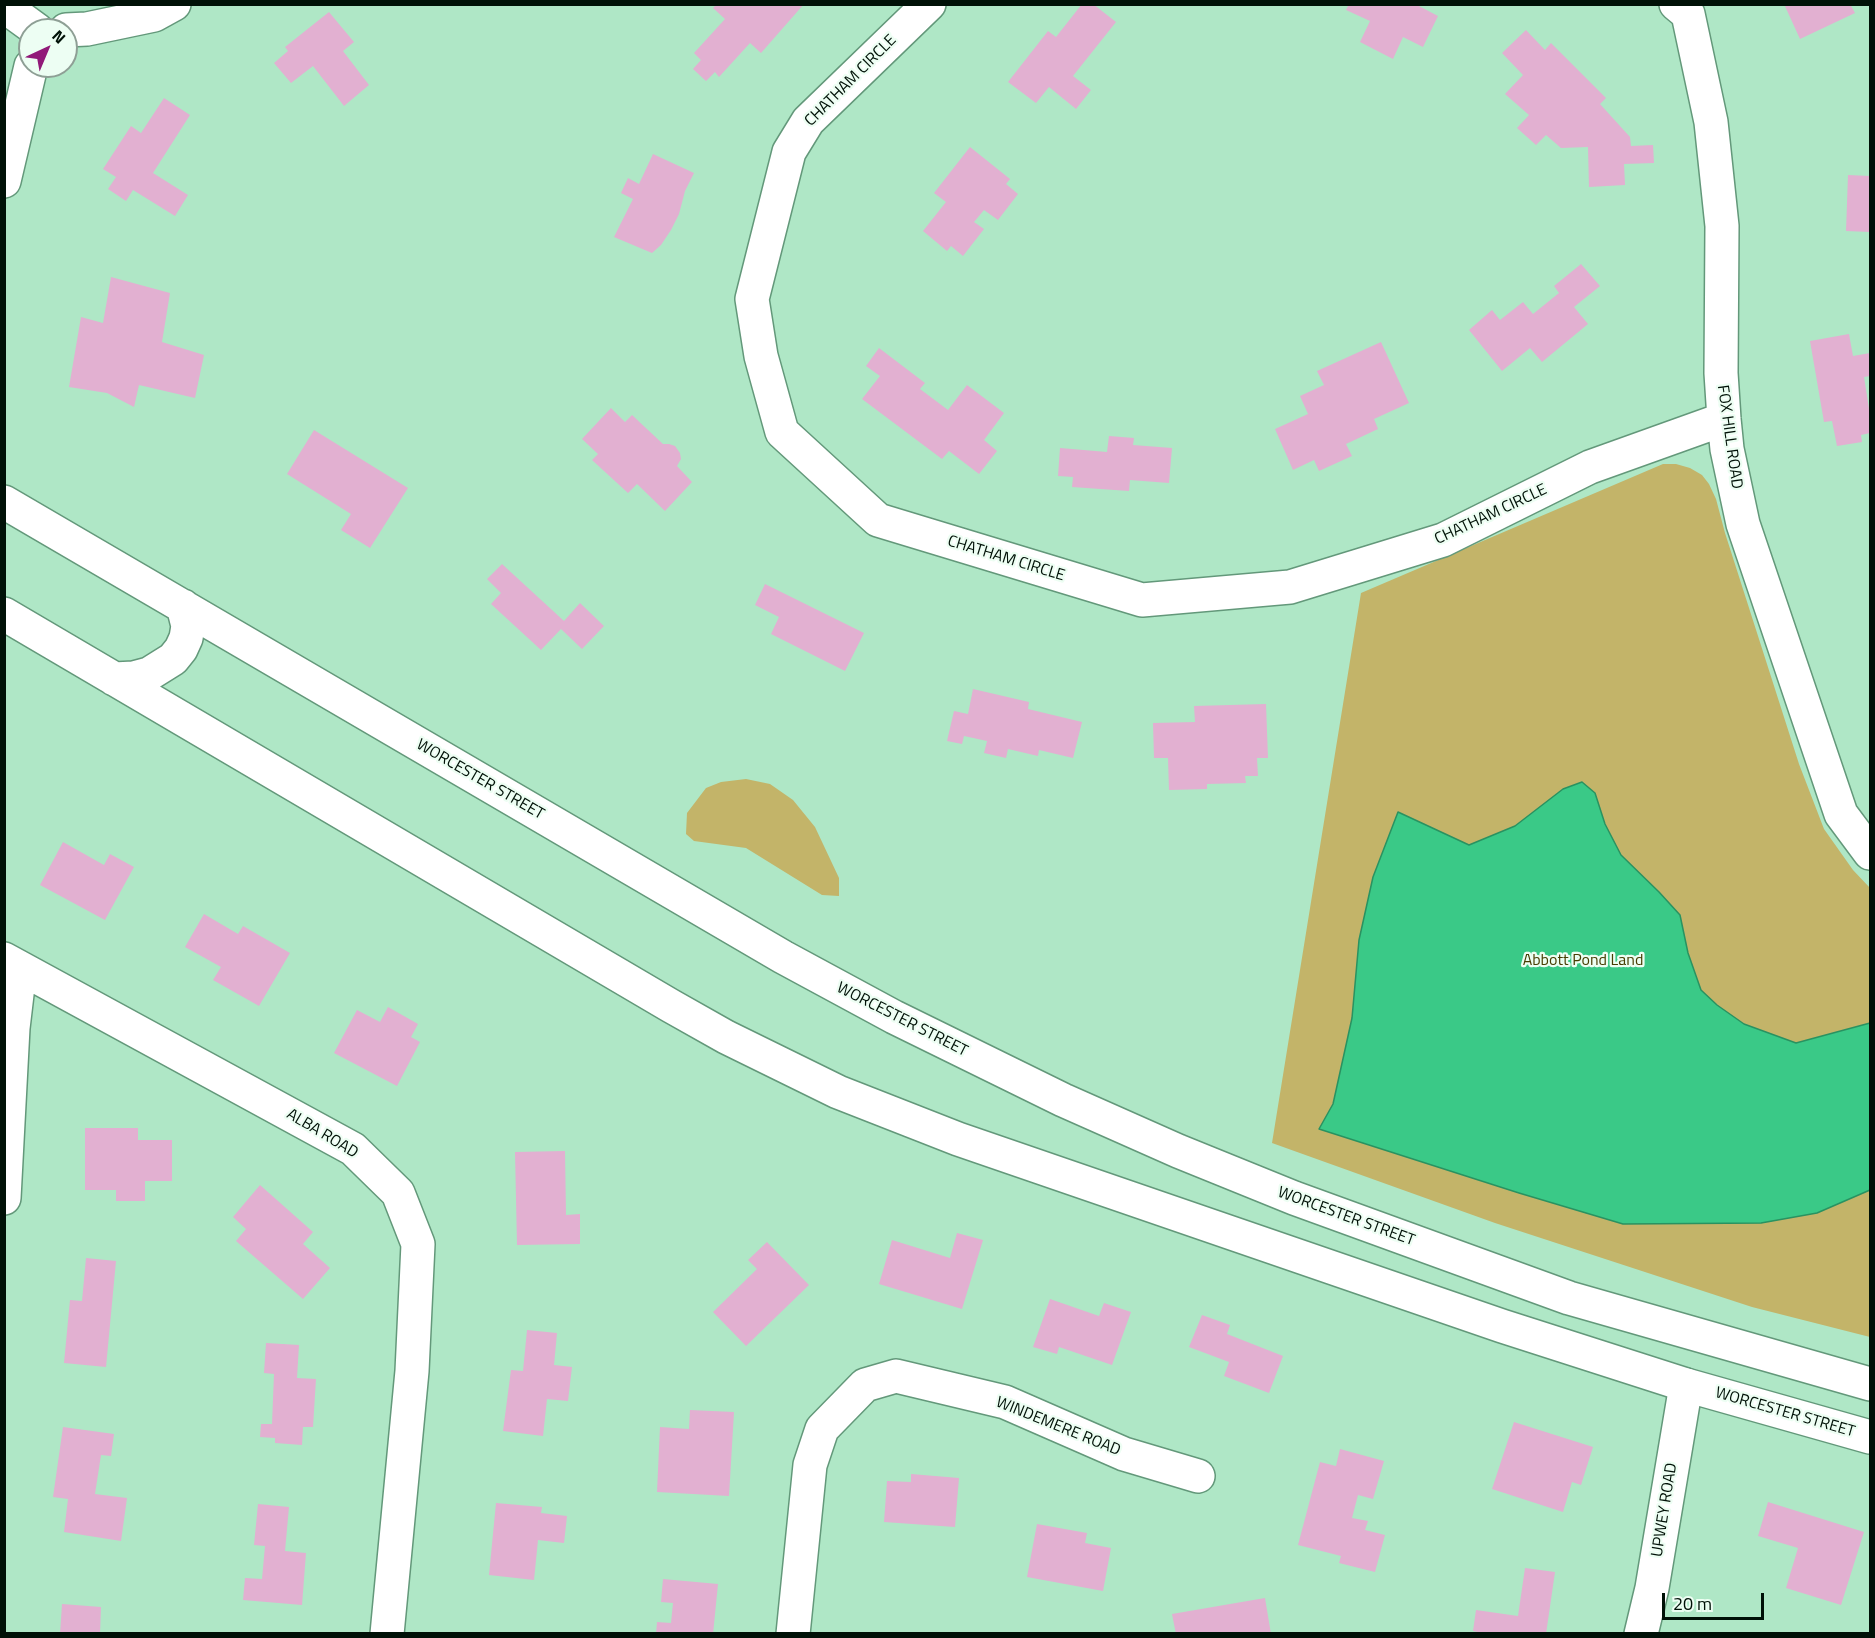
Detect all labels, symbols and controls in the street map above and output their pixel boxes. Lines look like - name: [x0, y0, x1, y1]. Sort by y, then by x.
- north arrow: [18, 18, 78, 78]
- text: N: [47, 24, 71, 49]
- street label: CHATHAM CIRCLE: [801, 31, 901, 131]
- street label: FOX HILL ROAD: [1712, 384, 1746, 490]
- street label: CHATHAM CIRCLE: [1432, 481, 1550, 549]
- street label: CHATHAM CIRCLE: [945, 532, 1067, 586]
- street label: WORCESTER STREET: [413, 736, 547, 824]
- park label: Abbott Pond Land: [1523, 951, 1643, 971]
- street label: WORCESTER STREET: [833, 979, 971, 1061]
- street label: ALBA ROAD: [283, 1105, 361, 1163]
- street label: WORCESTER STREET: [1275, 1183, 1417, 1251]
- street label: WORCESTER STREET: [1713, 1384, 1857, 1442]
- street label: WINDEMERE ROAD: [993, 1393, 1123, 1461]
- street label: UPWEY ROAD: [1648, 1462, 1682, 1558]
- scale bar: [1665, 1581, 1767, 1619]
- text: 20 m: [1673, 1590, 1712, 1617]

